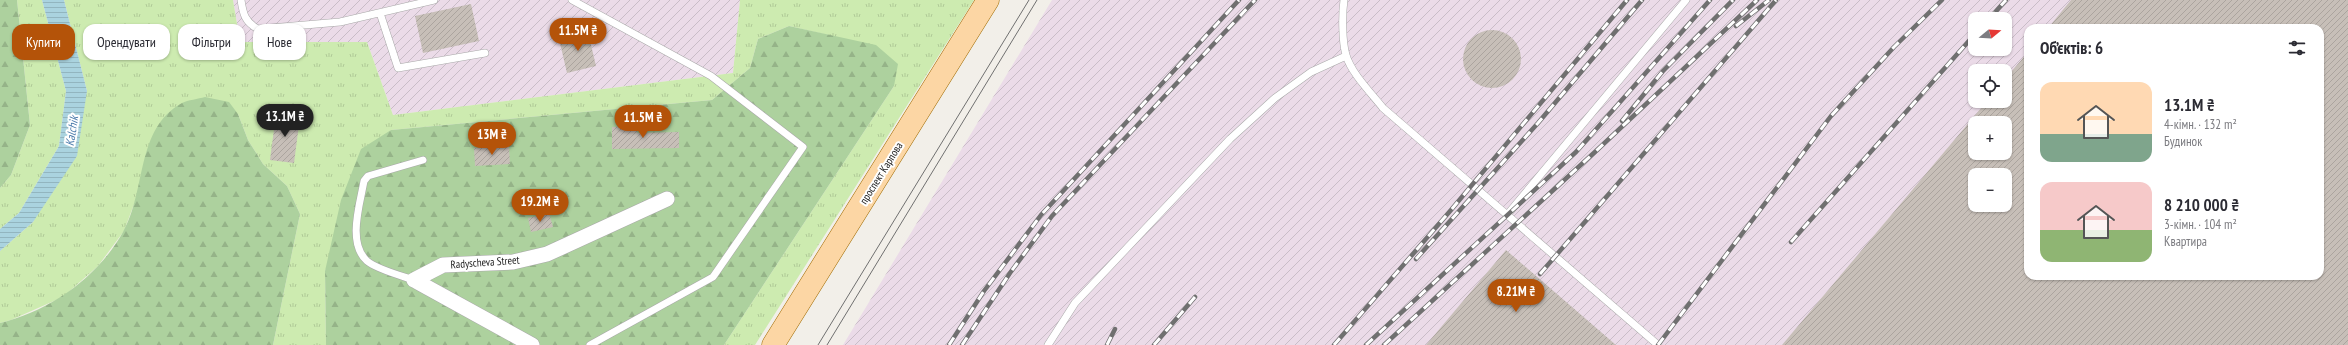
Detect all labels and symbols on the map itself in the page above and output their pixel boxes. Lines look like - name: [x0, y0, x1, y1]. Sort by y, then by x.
- north arrow: [1968, 12, 2012, 56]
- pin: 11.5M ₴: [541, 18, 615, 52]
- pin: 13.1M ₴: [248, 104, 322, 138]
- pin: 11.5M ₴: [606, 105, 680, 139]
- water label: Kalchik: [62, 114, 81, 147]
- pin: 13M ₴: [464, 122, 520, 156]
- street label: проспект Карпова: [856, 140, 906, 206]
- pin: 19.2M ₴: [503, 189, 577, 223]
- street label: Radyscheva Street: [450, 253, 520, 271]
- pin: 8.21M ₴: [1479, 279, 1553, 313]

